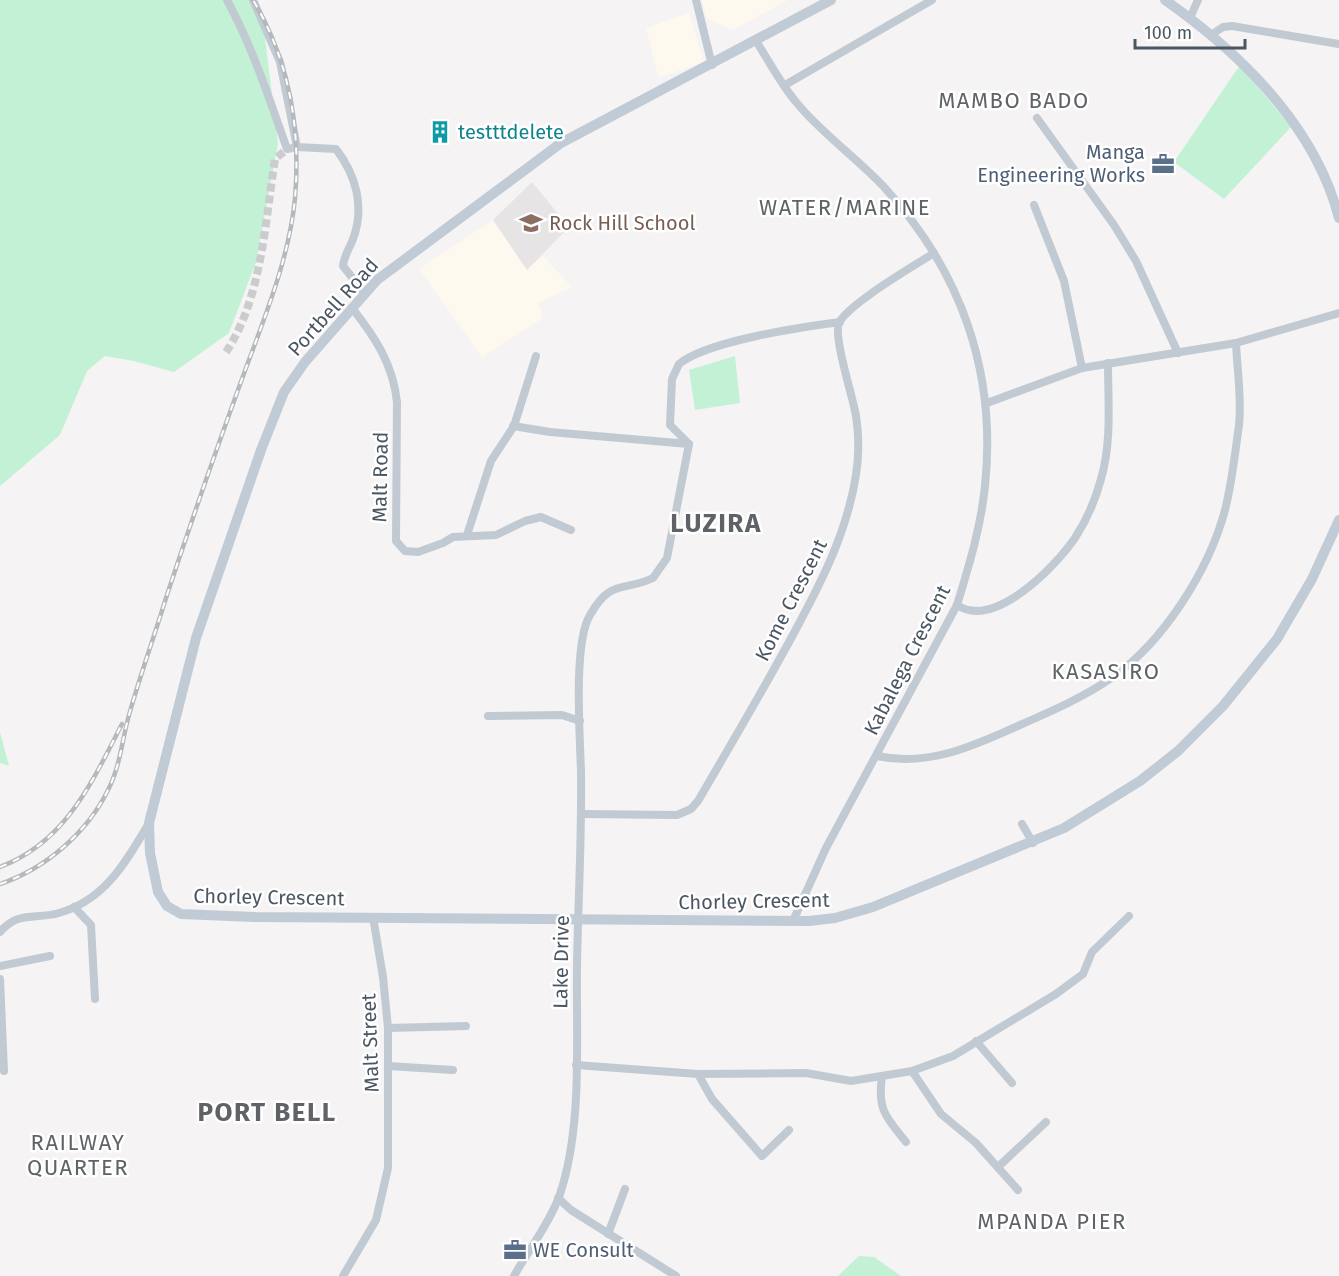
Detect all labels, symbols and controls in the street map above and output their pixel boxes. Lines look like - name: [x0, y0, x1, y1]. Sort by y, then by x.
- scale bar: [1135, 12, 1244, 50]
- text: 100 m: [1144, 22, 1192, 44]
- district label: MAMBO BADO: [938, 87, 1090, 114]
- building icon: testttdelete: [427, 119, 453, 145]
- place label: testttdelete: [458, 120, 564, 144]
- place label: Manga Engineering Works: [977, 140, 1145, 187]
- office icon: Manga Engineering Works: [1150, 151, 1176, 177]
- district label: WATER/MARINE: [759, 194, 931, 221]
- school or university icon: Rock Hill School: [518, 210, 544, 236]
- place label: Rock Hill School: [549, 211, 695, 235]
- street label: Portbell Road: [283, 253, 383, 361]
- street label: Malt Road: [367, 431, 393, 523]
- district label: LUZIRA: [670, 508, 762, 539]
- street label: Kome Crescent: [750, 534, 832, 665]
- street label: Kabalega Crescent: [859, 580, 956, 739]
- district label: KASASIRO: [1052, 658, 1160, 685]
- street label: Chorley Crescent: [193, 884, 346, 910]
- street label: Chorley Crescent: [678, 888, 831, 914]
- street label: Lake Drive: [548, 915, 574, 1009]
- street label: Malt Street: [356, 992, 384, 1093]
- district label: PORT BELL: [197, 1097, 337, 1128]
- district label: RAILWAY QUARTER: [27, 1129, 129, 1181]
- district label: MPANDA PIER: [977, 1208, 1127, 1235]
- office icon: WE Consult: [502, 1237, 528, 1263]
- place label: WE Consult: [533, 1238, 635, 1262]

